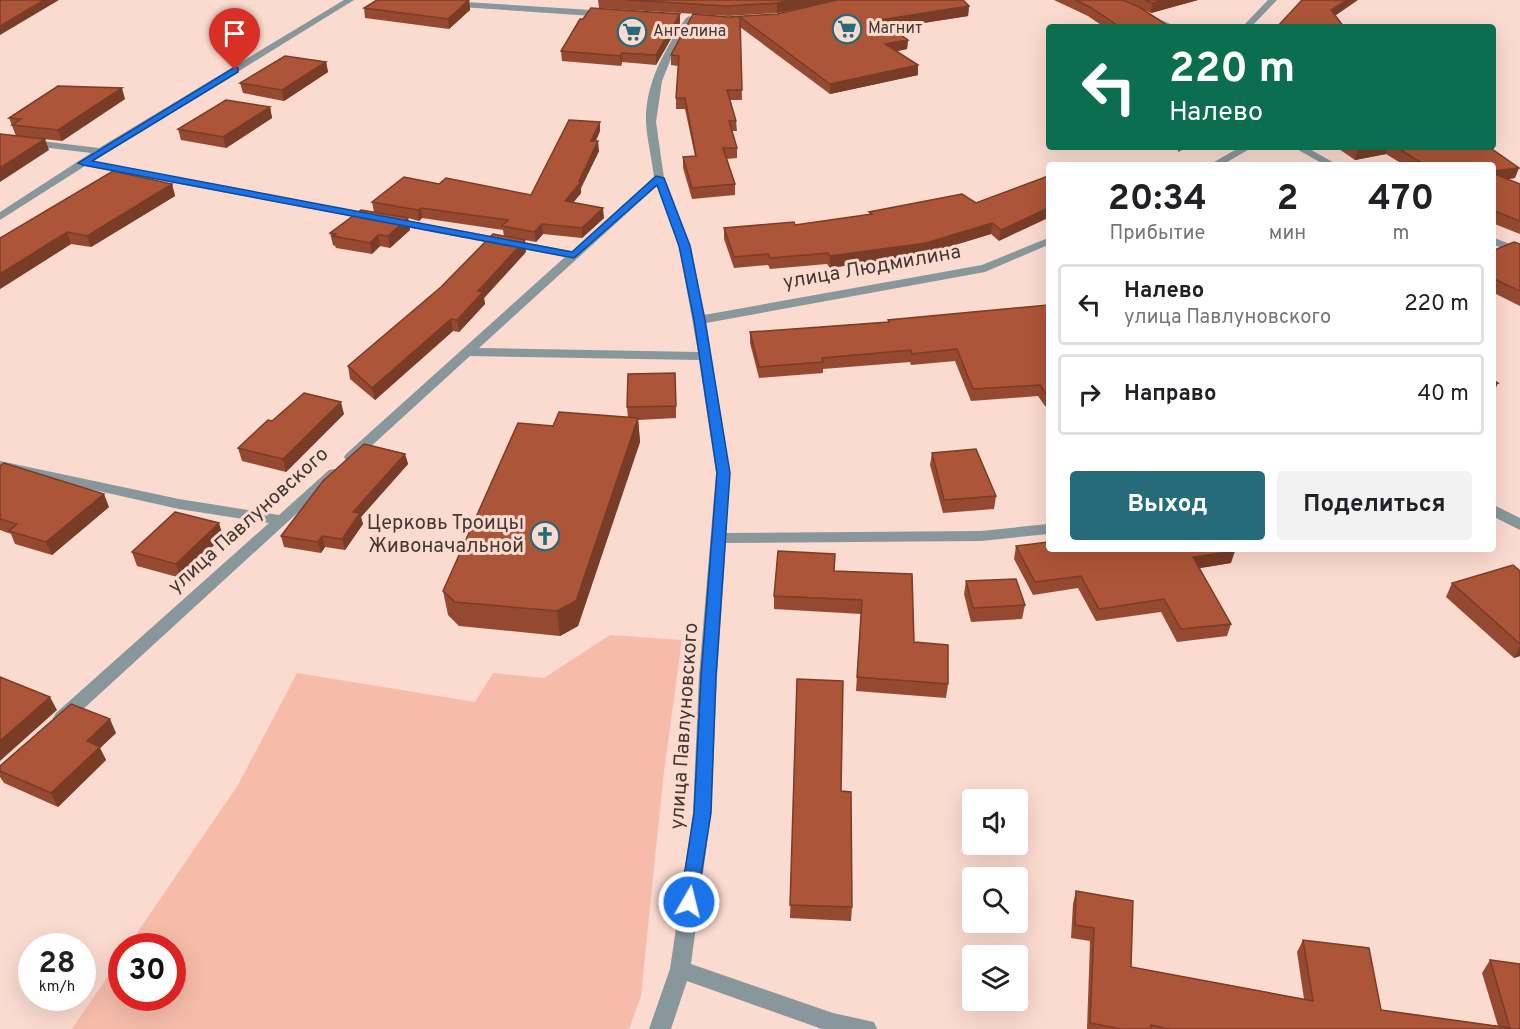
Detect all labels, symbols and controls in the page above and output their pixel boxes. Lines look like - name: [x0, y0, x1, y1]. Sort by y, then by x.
- pin: [209, 8, 260, 70]
- supermarket icon: Магнит: [831, 13, 863, 45]
- supermarket icon: Ангелина: [616, 16, 648, 48]
- icon: arrive: [218, 17, 251, 50]
- place label: Магнит: [868, 19, 922, 39]
- place label: Ангелина: [653, 22, 726, 42]
- text: 220 m: [1169, 44, 1295, 97]
- icon: left: [1070, 48, 1148, 126]
- text: Налево: [1169, 96, 1263, 130]
- text: 20:34: [1108, 177, 1207, 223]
- text: 2: [1276, 177, 1298, 223]
- text: 470: [1368, 177, 1434, 223]
- text: Прибытие: [1109, 221, 1205, 247]
- text: мин: [1269, 221, 1306, 247]
- text: m: [1393, 221, 1410, 247]
- street label: улица Людмилина: [781, 240, 963, 296]
- text: Налево: [1124, 278, 1204, 305]
- icon: left: [1073, 288, 1106, 321]
- text: 220 m: [1404, 291, 1469, 318]
- text: улица Павлуновского: [1124, 305, 1331, 331]
- icon: right: [1073, 378, 1106, 411]
- text: Направо: [1124, 381, 1216, 408]
- text: 40 m: [1417, 381, 1469, 408]
- street label: улица Павлуновского: [163, 442, 335, 600]
- button: Выход: [1070, 471, 1265, 540]
- button: Поделиться: [1277, 471, 1472, 540]
- place label: Церковь Троицы Живоначальной: [367, 511, 524, 560]
- church icon: Церковь Троицы Живоначальной: [529, 520, 561, 552]
- street label: улица Павлуновского: [665, 622, 705, 830]
- map controls: [962, 789, 1028, 1011]
- button: sound: [962, 789, 1028, 855]
- button: search: [962, 867, 1028, 933]
- position arrow: [657, 870, 721, 934]
- speed limit sign: 30: [108, 933, 186, 1011]
- button: layers: [962, 945, 1028, 1011]
- text: 28: [38, 946, 76, 983]
- text: km/h: [39, 978, 75, 997]

